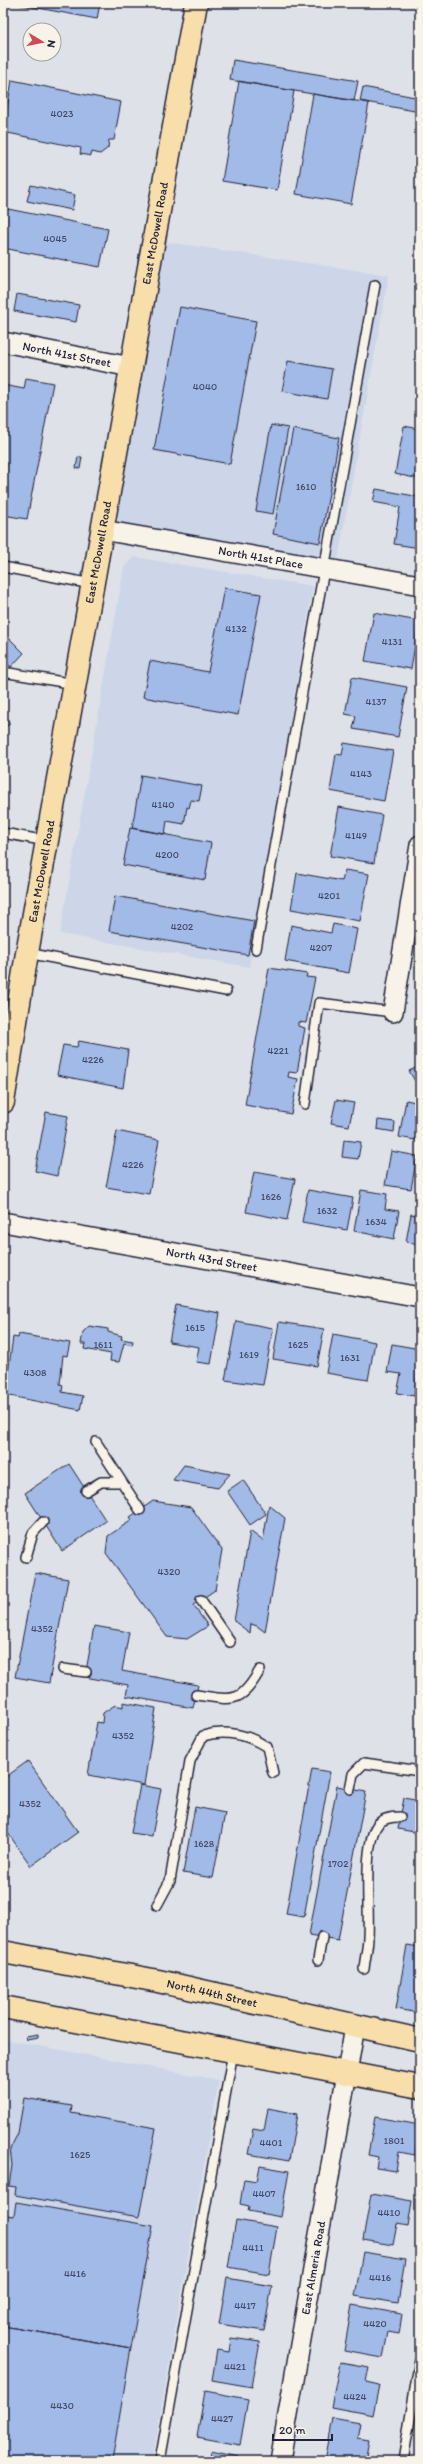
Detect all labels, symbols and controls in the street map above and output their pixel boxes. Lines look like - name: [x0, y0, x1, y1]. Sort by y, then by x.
- north arrow: [22, 22, 62, 62]
- text: N: [44, 39, 58, 48]
- house number: 4023: [51, 107, 74, 120]
- street label: East McDowell Road: [139, 180, 171, 286]
- house number: 4045: [43, 232, 67, 245]
- street label: North 41st Street: [21, 339, 113, 370]
- house number: 4040: [193, 380, 217, 393]
- house number: 1610: [296, 480, 316, 493]
- street label: East McDowell Road: [82, 499, 114, 605]
- street label: North 41st Place: [217, 543, 304, 572]
- house number: 4132: [225, 622, 247, 635]
- house number: 4131: [382, 635, 403, 648]
- house number: 4137: [365, 695, 387, 708]
- house number: 4143: [350, 767, 373, 780]
- house number: 4140: [152, 798, 174, 811]
- street label: East McDowell Road: [26, 818, 58, 924]
- house number: 4149: [345, 829, 367, 842]
- house number: 4200: [155, 848, 179, 861]
- house number: 4201: [318, 889, 340, 902]
- house number: 4202: [171, 920, 194, 933]
- house number: 4207: [310, 941, 332, 954]
- house number: 4221: [267, 1044, 289, 1057]
- house number: 4226: [82, 1053, 104, 1066]
- house number: 4226: [122, 1158, 144, 1171]
- house number: 1626: [261, 1190, 281, 1203]
- house number: 1632: [317, 1204, 338, 1217]
- house number: 1634: [365, 1215, 387, 1228]
- street label: North 43rd Street: [165, 1244, 259, 1275]
- house number: 1615: [185, 1321, 205, 1334]
- house number: 1611: [93, 1338, 113, 1351]
- house number: 1625: [288, 1338, 308, 1351]
- house number: 1619: [239, 1348, 259, 1361]
- house number: 1631: [340, 1351, 360, 1364]
- house number: 4308: [23, 1366, 47, 1379]
- house number: 4320: [158, 1565, 180, 1578]
- house number: 4352: [31, 1622, 54, 1635]
- house number: 4352: [112, 1729, 135, 1742]
- house number: 4352: [19, 1797, 42, 1810]
- house number: 1628: [194, 1837, 215, 1850]
- house number: 1702: [327, 1857, 349, 1870]
- street label: North 44th Street: [165, 1976, 259, 2010]
- house number: 1801: [384, 2134, 405, 2147]
- house number: 4401: [260, 2136, 283, 2149]
- house number: 1625: [70, 2148, 90, 2161]
- house number: 4407: [252, 2187, 276, 2200]
- house number: 4410: [378, 2206, 400, 2219]
- street label: East Almeria Road: [298, 2220, 328, 2316]
- house number: 4411: [242, 2241, 264, 2254]
- house number: 4416: [64, 2267, 86, 2280]
- house number: 4416: [369, 2271, 391, 2284]
- house number: 4417: [234, 2299, 256, 2312]
- house number: 4420: [363, 2317, 387, 2330]
- house number: 4421: [224, 2360, 246, 2373]
- house number: 4424: [343, 2390, 367, 2403]
- house number: 4430: [50, 2399, 74, 2412]
- house number: 4427: [211, 2412, 233, 2425]
- scale bar: [273, 2416, 332, 2442]
- text: 20 m: [279, 2423, 306, 2437]

